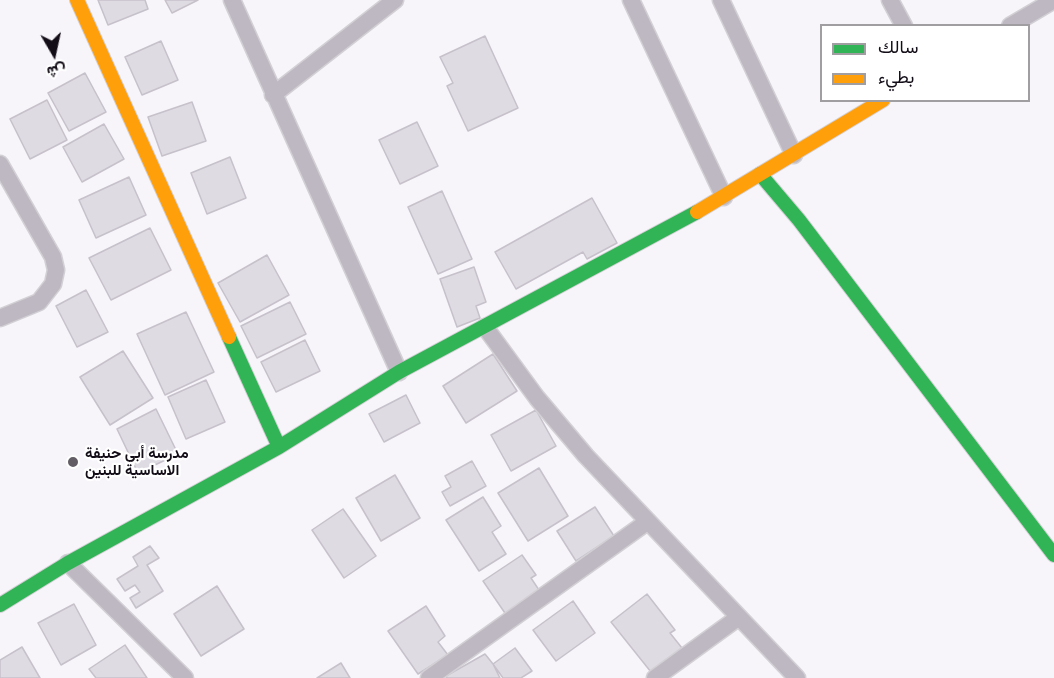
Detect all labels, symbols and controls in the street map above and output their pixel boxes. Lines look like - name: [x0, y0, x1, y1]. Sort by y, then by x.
- north arrow: [24, 24, 84, 84]
- legend: [820, 24, 1030, 102]
- text: سالك: [878, 35, 918, 57]
- text: ش: [46, 61, 68, 83]
- text: بطيء: [878, 65, 914, 87]
- place label: مدرسة أبي حنيفة الاساسية للبنين: [85, 444, 189, 479]
- marker: مدرسة أبي حنيفة الاساسية للبنين: [66, 455, 80, 469]

